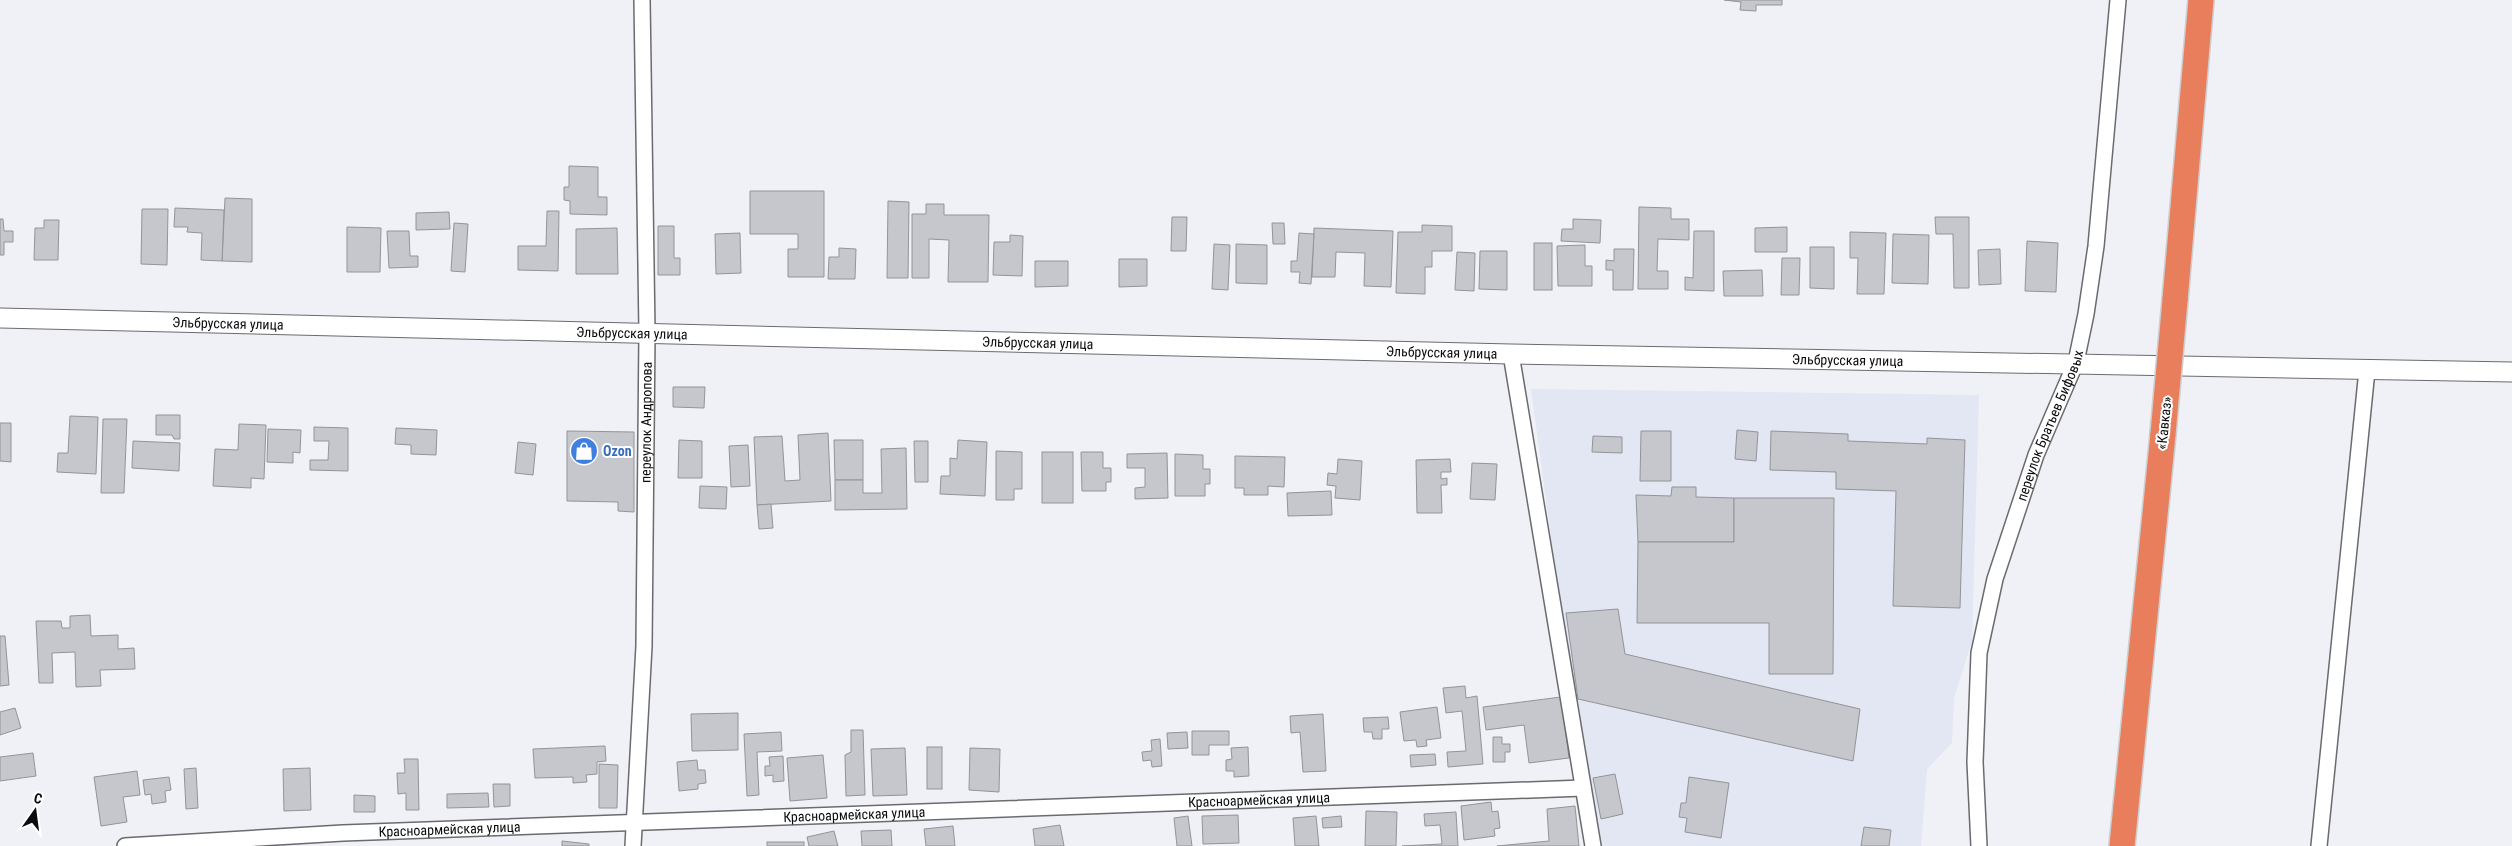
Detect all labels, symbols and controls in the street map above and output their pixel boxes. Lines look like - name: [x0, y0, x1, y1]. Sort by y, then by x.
- street label: Эльбрусская улица: [172, 314, 284, 333]
- street label: Эльбрусская улица: [576, 324, 688, 342]
- street label: Эльбрусская улица: [982, 333, 1094, 352]
- street label: Эльбрусская улица: [1386, 343, 1498, 362]
- street label: переулок Братьев Бифовых: [2013, 349, 2086, 503]
- street label: Эльбрусская улица: [1792, 351, 1903, 369]
- street label: переулок Андропова: [638, 362, 655, 483]
- street label: «Кавказ»: [2153, 396, 2175, 450]
- shop icon: Ozon: [569, 436, 599, 466]
- place label: Ozon: [603, 443, 632, 459]
- north arrow: [10, 786, 60, 836]
- street label: Красноармейская улица: [1188, 789, 1330, 810]
- text: С: [32, 790, 44, 807]
- street label: Красноармейская улица: [783, 804, 926, 825]
- street label: Красноармейская улица: [378, 819, 521, 840]

